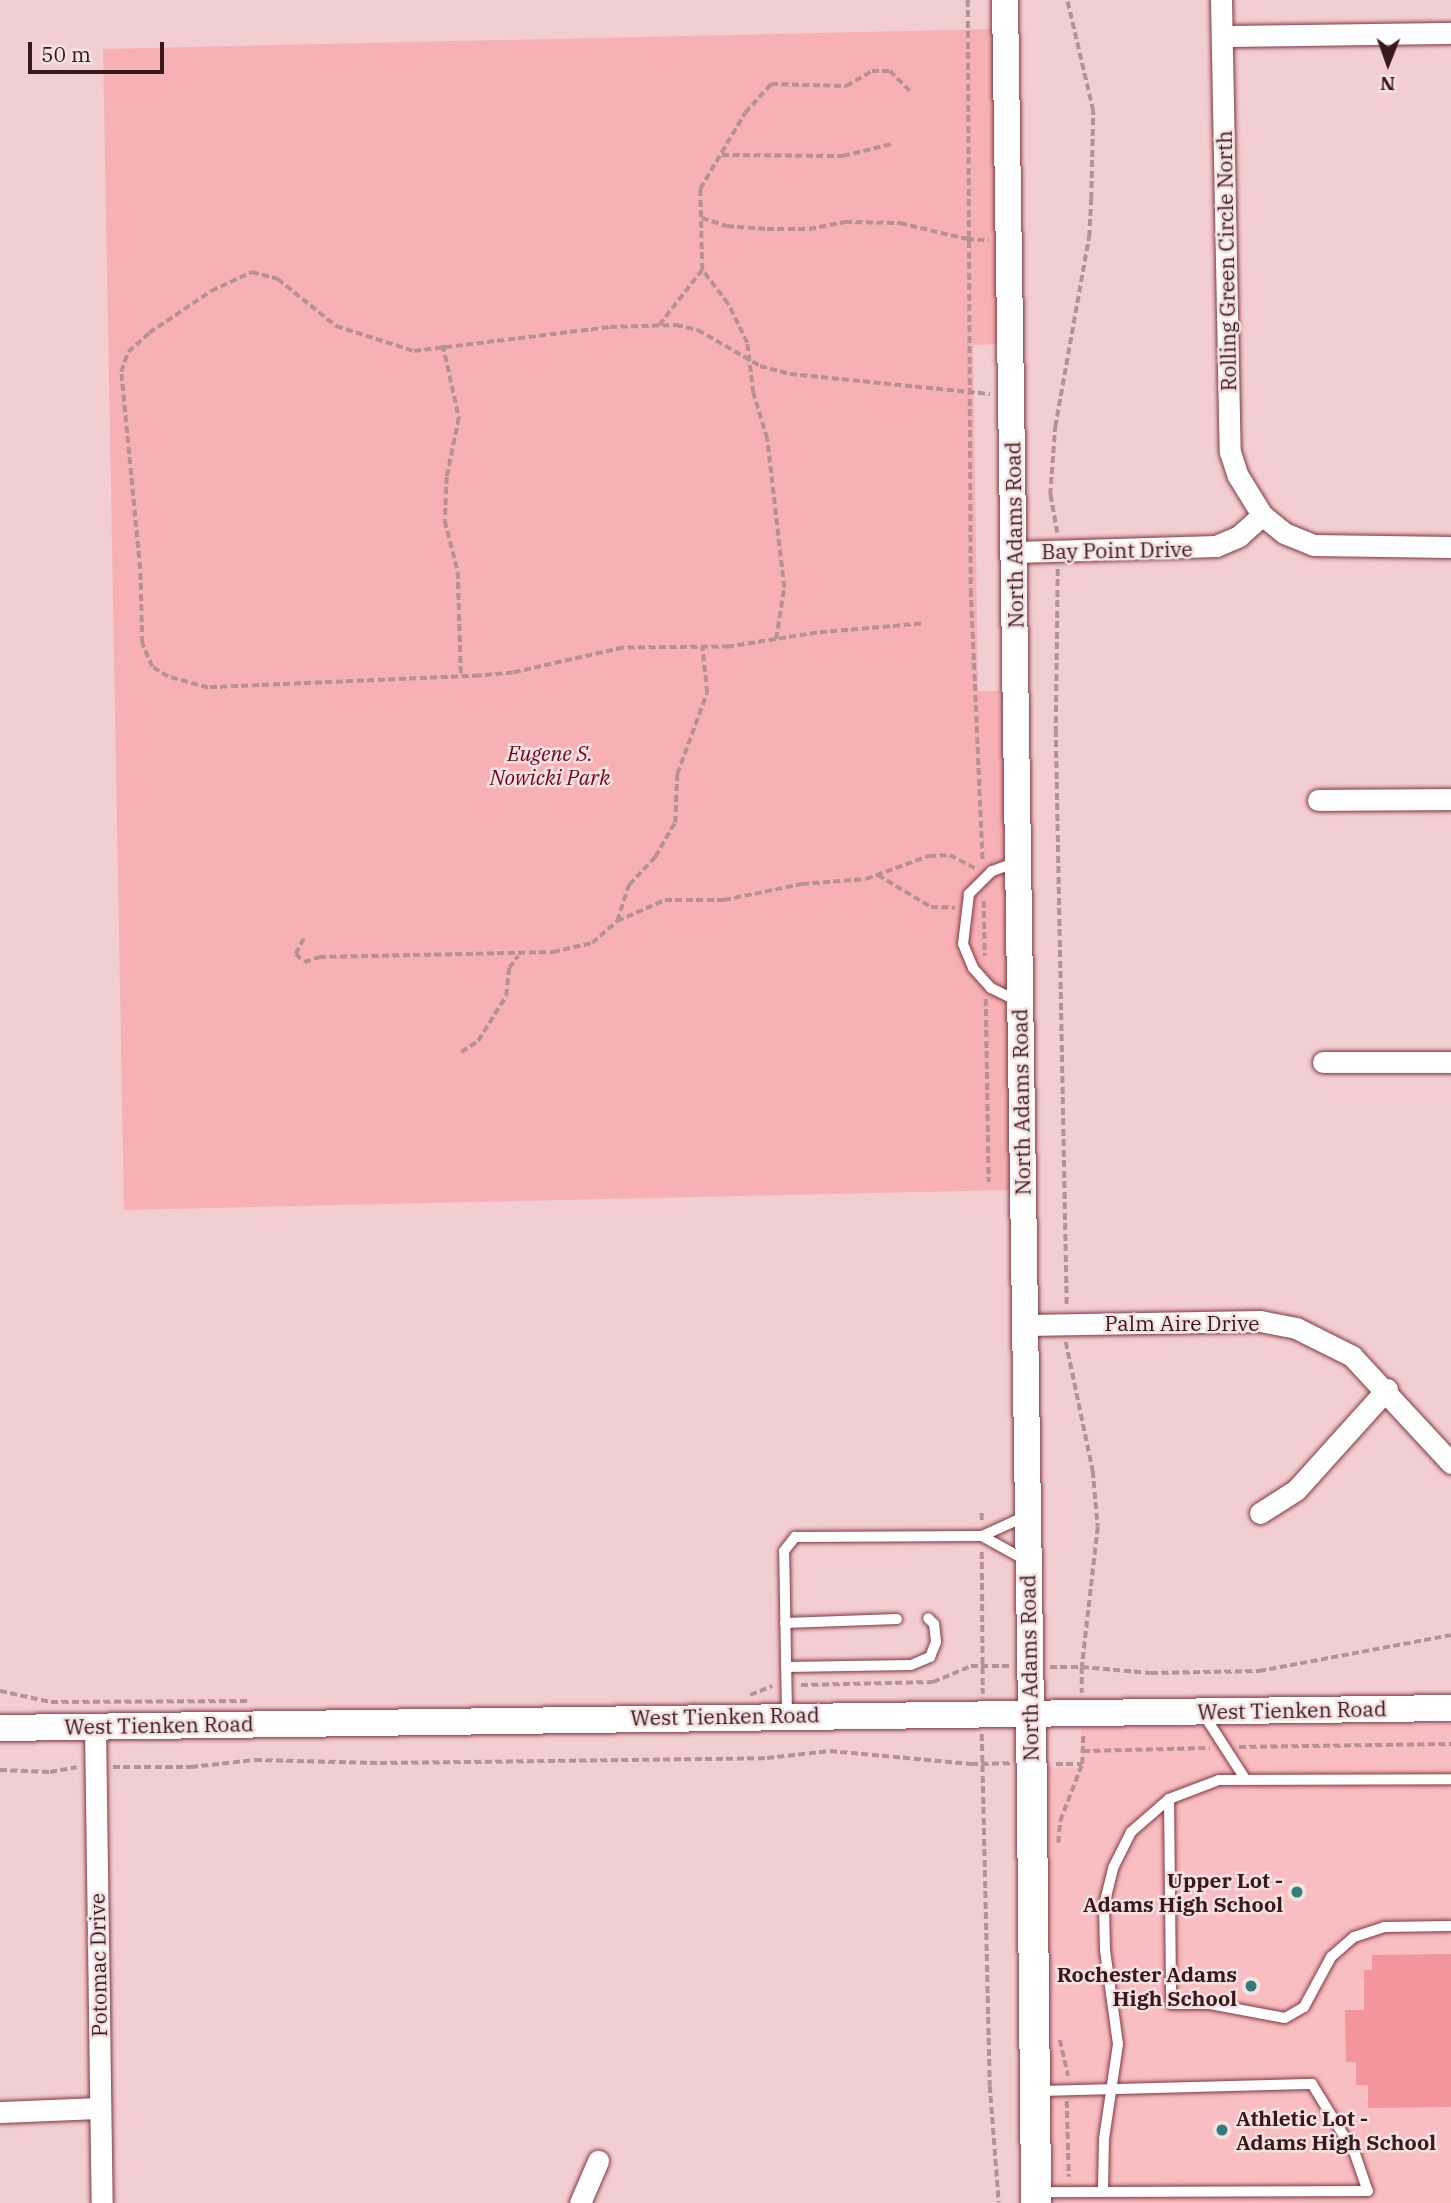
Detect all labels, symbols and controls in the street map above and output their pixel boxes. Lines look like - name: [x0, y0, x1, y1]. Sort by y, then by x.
- scale bar: [32, 28, 168, 72]
- north arrow: [1353, 28, 1423, 98]
- text: 50 m: [41, 40, 91, 68]
- text: N: [1380, 72, 1395, 96]
- street label: Rolling Green Circle North: [1211, 130, 1241, 392]
- street label: North Adams Road: [1000, 441, 1028, 629]
- street label: Bay Point Drive: [1041, 536, 1193, 564]
- park label: Eugene S. Nowicki Park: [490, 740, 610, 790]
- street label: North Adams Road: [1007, 1008, 1035, 1196]
- street label: Palm Aire Drive: [1105, 1310, 1259, 1336]
- street label: North Adams Road: [1015, 1574, 1043, 1762]
- street label: West Tienken Road: [1197, 1696, 1387, 1724]
- street label: West Tienken Road: [630, 1702, 820, 1730]
- street label: West Tienken Road: [64, 1711, 254, 1739]
- place label: Upper Lot - Adams High School: [1083, 1867, 1283, 1917]
- marker: Upper Lot - Adams High School: [1289, 1884, 1305, 1900]
- street label: Potomac Drive: [84, 1893, 112, 2037]
- place label: Rochester Adams High School: [1057, 1961, 1237, 2011]
- marker: Rochester Adams High School: [1243, 1978, 1259, 1994]
- place label: Athletic Lot - Adams High School: [1236, 2105, 1436, 2155]
- marker: Athletic Lot - Adams High School: [1214, 2122, 1230, 2138]

